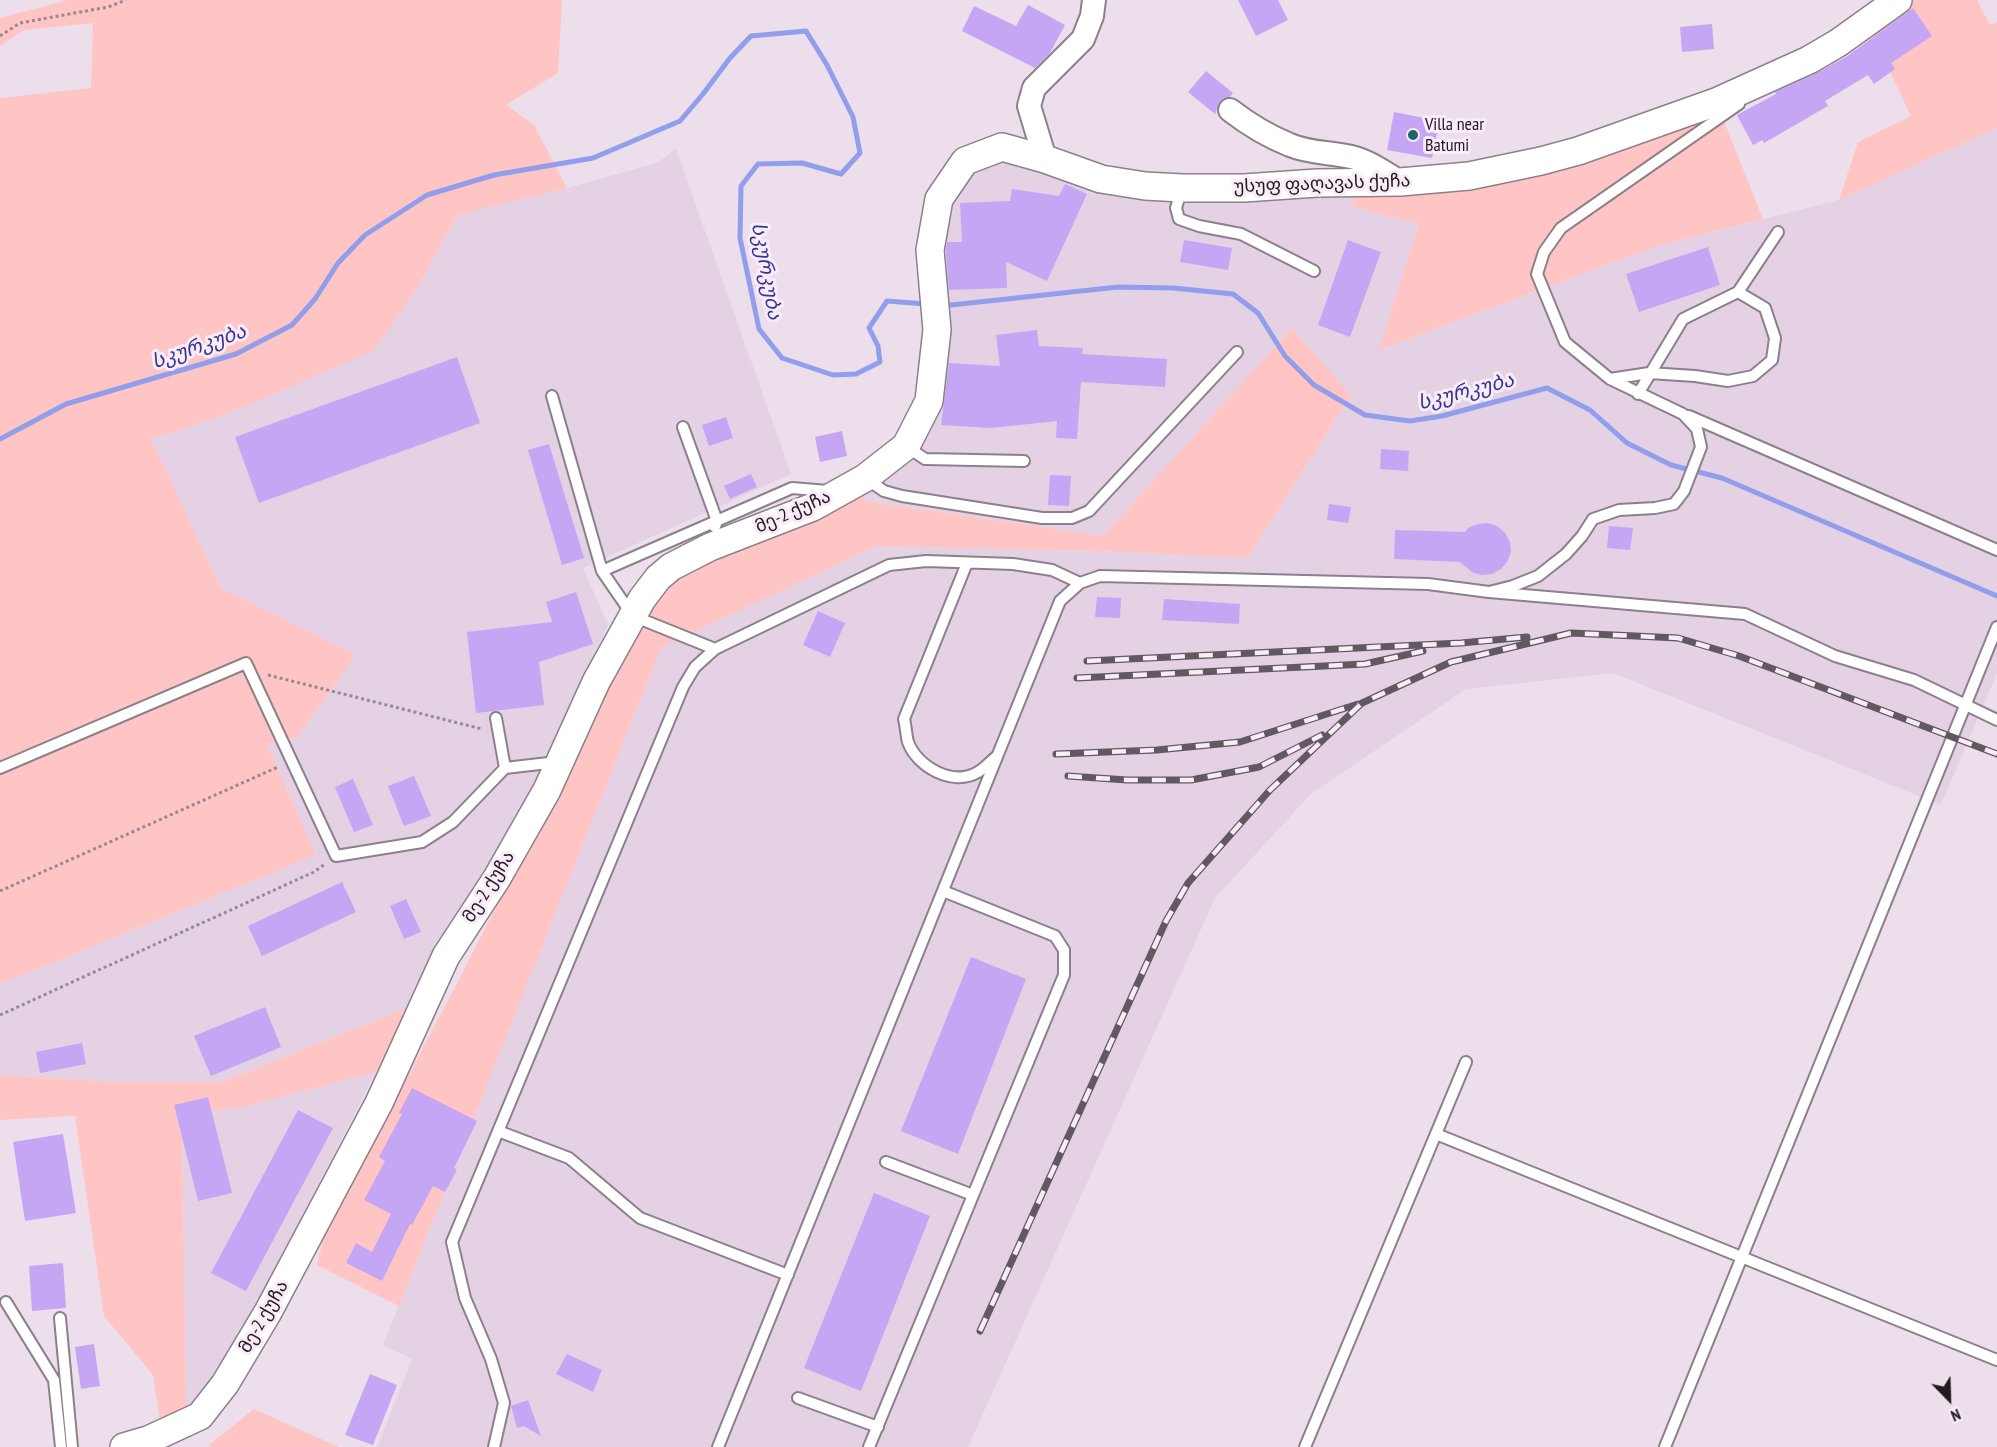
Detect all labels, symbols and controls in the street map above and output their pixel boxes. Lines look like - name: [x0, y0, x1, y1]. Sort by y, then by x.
- place label: Villa near Batumi: [1425, 114, 1484, 156]
- marker: Villa near Batumi: [1406, 128, 1420, 142]
- street label: უსუფ ფაღავას ქუჩა: [1233, 170, 1411, 198]
- water label: სკურკუბა: [746, 221, 786, 321]
- water label: სკურკუბა: [149, 320, 249, 374]
- water label: სკურკუბა: [1416, 368, 1516, 416]
- street label: მე-2 ქუჩა: [752, 486, 834, 538]
- street label: მე-2 ქუჩა: [459, 847, 519, 927]
- street label: მე-2 ქუჩა: [235, 1277, 293, 1357]
- north arrow: [1919, 1369, 1979, 1429]
- text: N: [1948, 1405, 1964, 1426]

